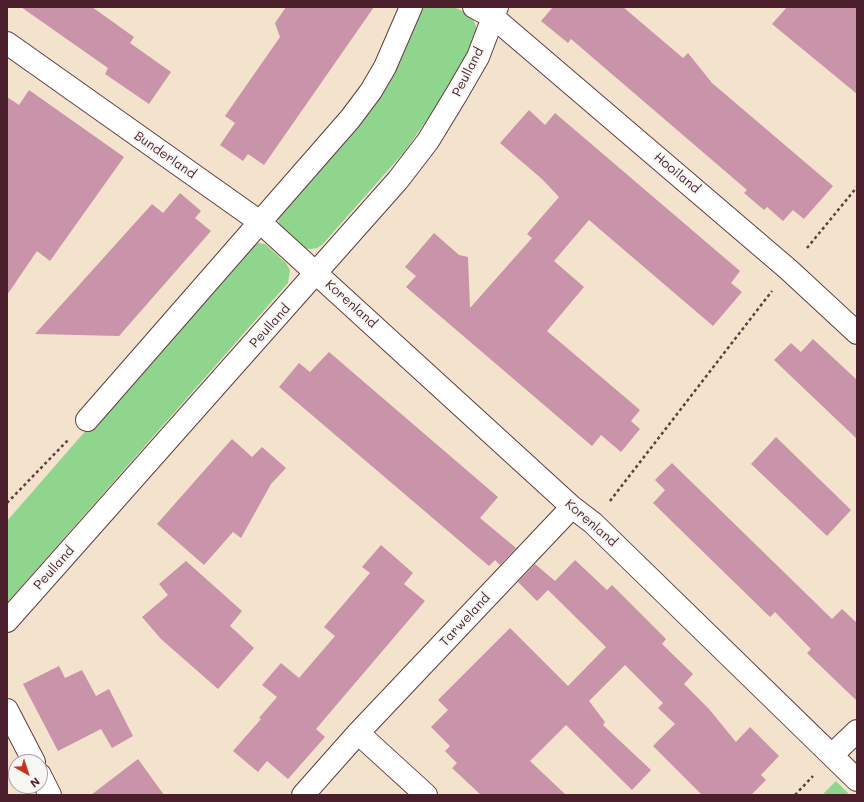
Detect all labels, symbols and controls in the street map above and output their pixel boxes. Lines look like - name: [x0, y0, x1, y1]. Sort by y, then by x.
- street label: Peulland: [449, 45, 487, 99]
- street label: Bunderland: [131, 128, 199, 182]
- street label: Hooiland: [651, 149, 703, 197]
- street label: Korenland: [322, 277, 380, 331]
- street label: Peulland: [246, 301, 294, 351]
- street label: Korenland: [562, 496, 620, 550]
- street label: Peulland: [30, 543, 78, 593]
- street label: Tarweland: [437, 590, 493, 650]
- north arrow: [8, 754, 48, 794]
- text: N: [27, 774, 43, 791]

